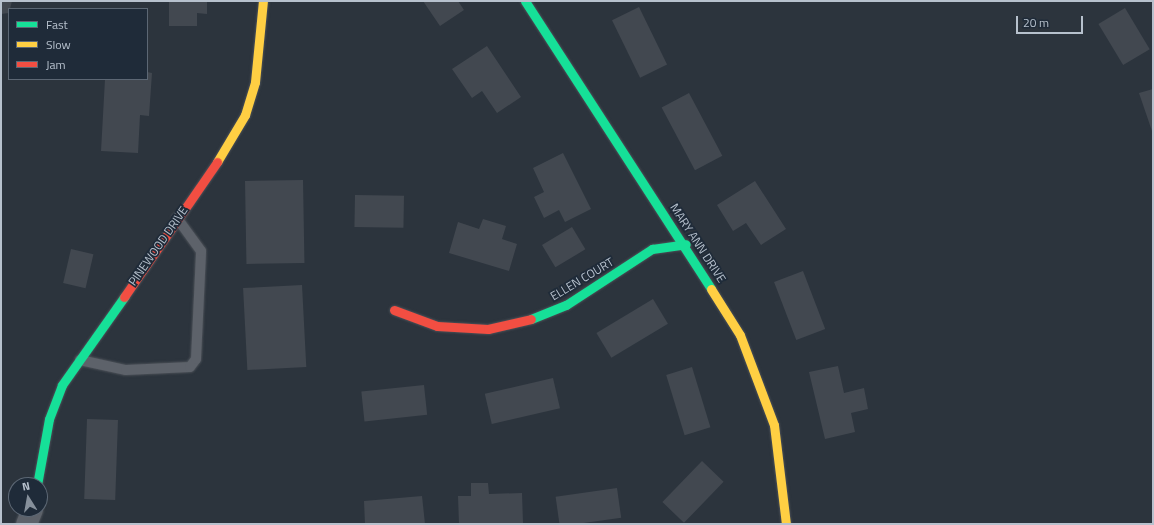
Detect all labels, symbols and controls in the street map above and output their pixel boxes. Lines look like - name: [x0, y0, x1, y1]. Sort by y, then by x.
- legend: [8, 8, 148, 80]
- scale bar: [1018, 8, 1085, 34]
- text: 20 m: [1023, 13, 1049, 32]
- text: Fast: [46, 15, 68, 34]
- text: Slow: [46, 35, 71, 54]
- text: Jam: [46, 55, 66, 74]
- street label: MARY ANN DRIVE: [667, 201, 729, 285]
- street label: PINEWOOD DRIVE: [125, 204, 191, 288]
- street label: ELLEN COURT: [548, 255, 616, 303]
- north arrow: [8, 477, 48, 517]
- text: N: [21, 478, 31, 495]

